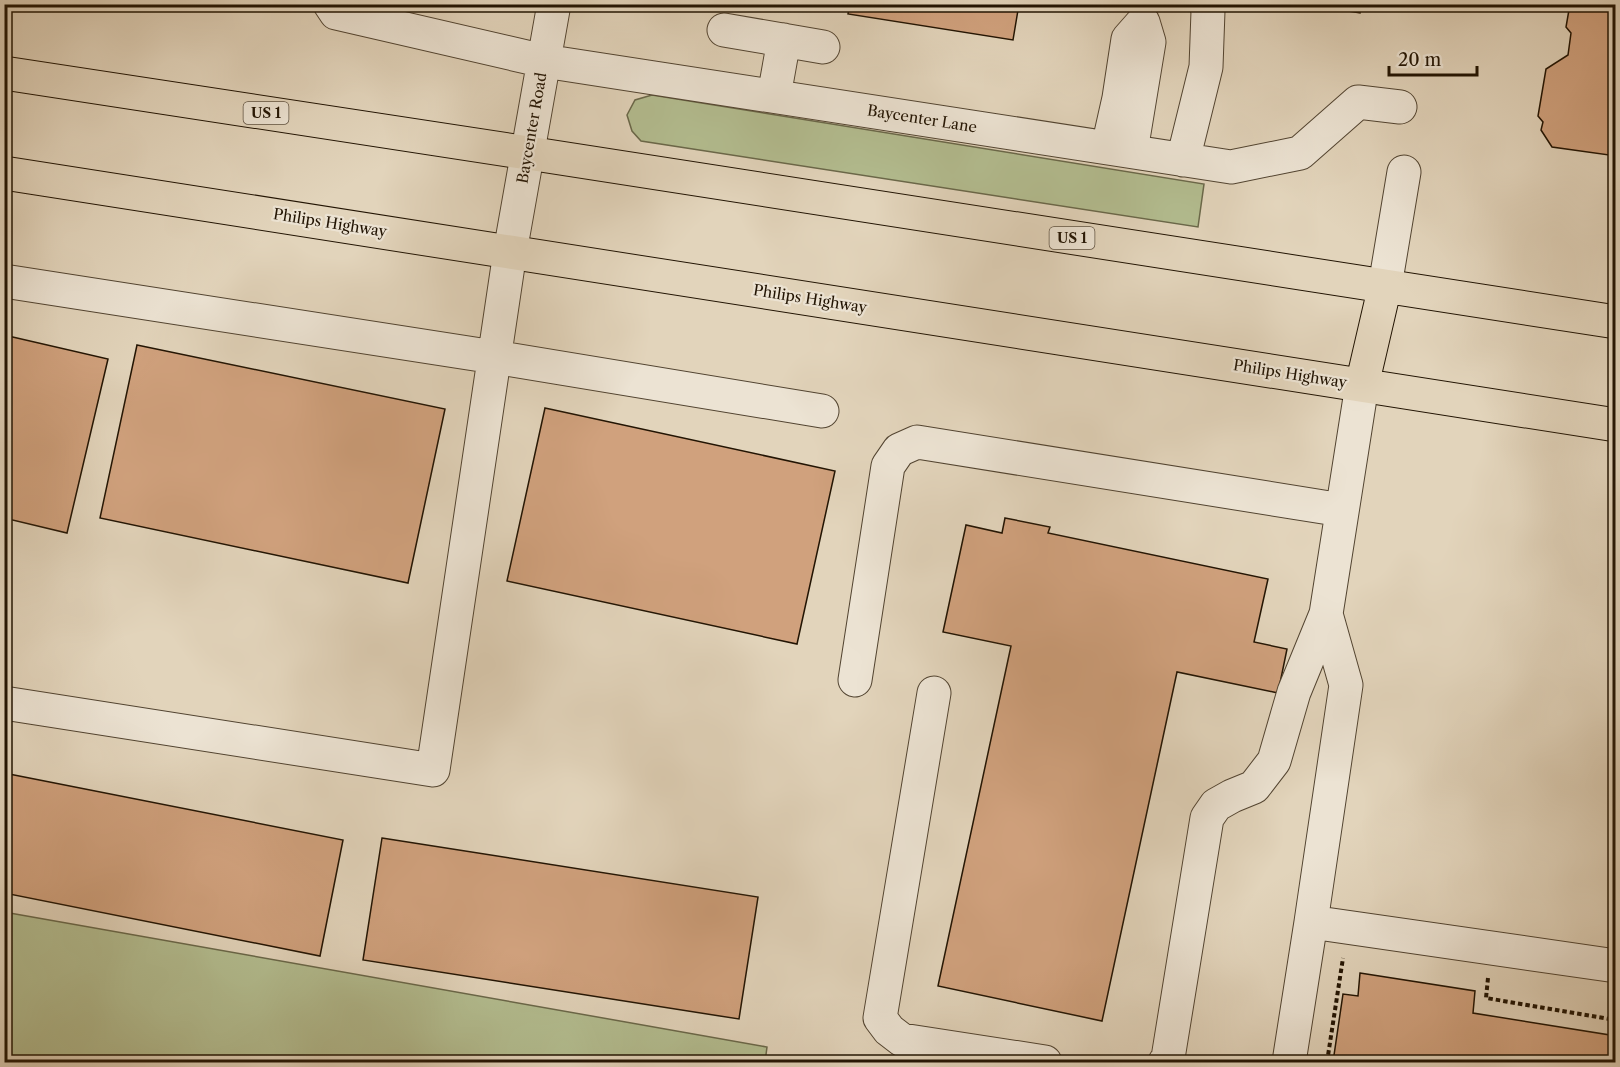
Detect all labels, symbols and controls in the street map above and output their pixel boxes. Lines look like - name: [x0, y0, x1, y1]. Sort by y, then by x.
- scale bar: [1389, 39, 1478, 77]
- text: 20 m: [1398, 49, 1442, 71]
- street label: Baycenter Road: [512, 71, 551, 185]
- street label: Baycenter Lane: [866, 100, 978, 137]
- road number: US 1: [244, 102, 288, 124]
- street label: Philips Highway: [272, 204, 389, 241]
- road number: US 1: [1050, 227, 1094, 249]
- street label: Philips Highway: [752, 280, 869, 317]
- street label: Philips Highway: [1232, 355, 1349, 392]

